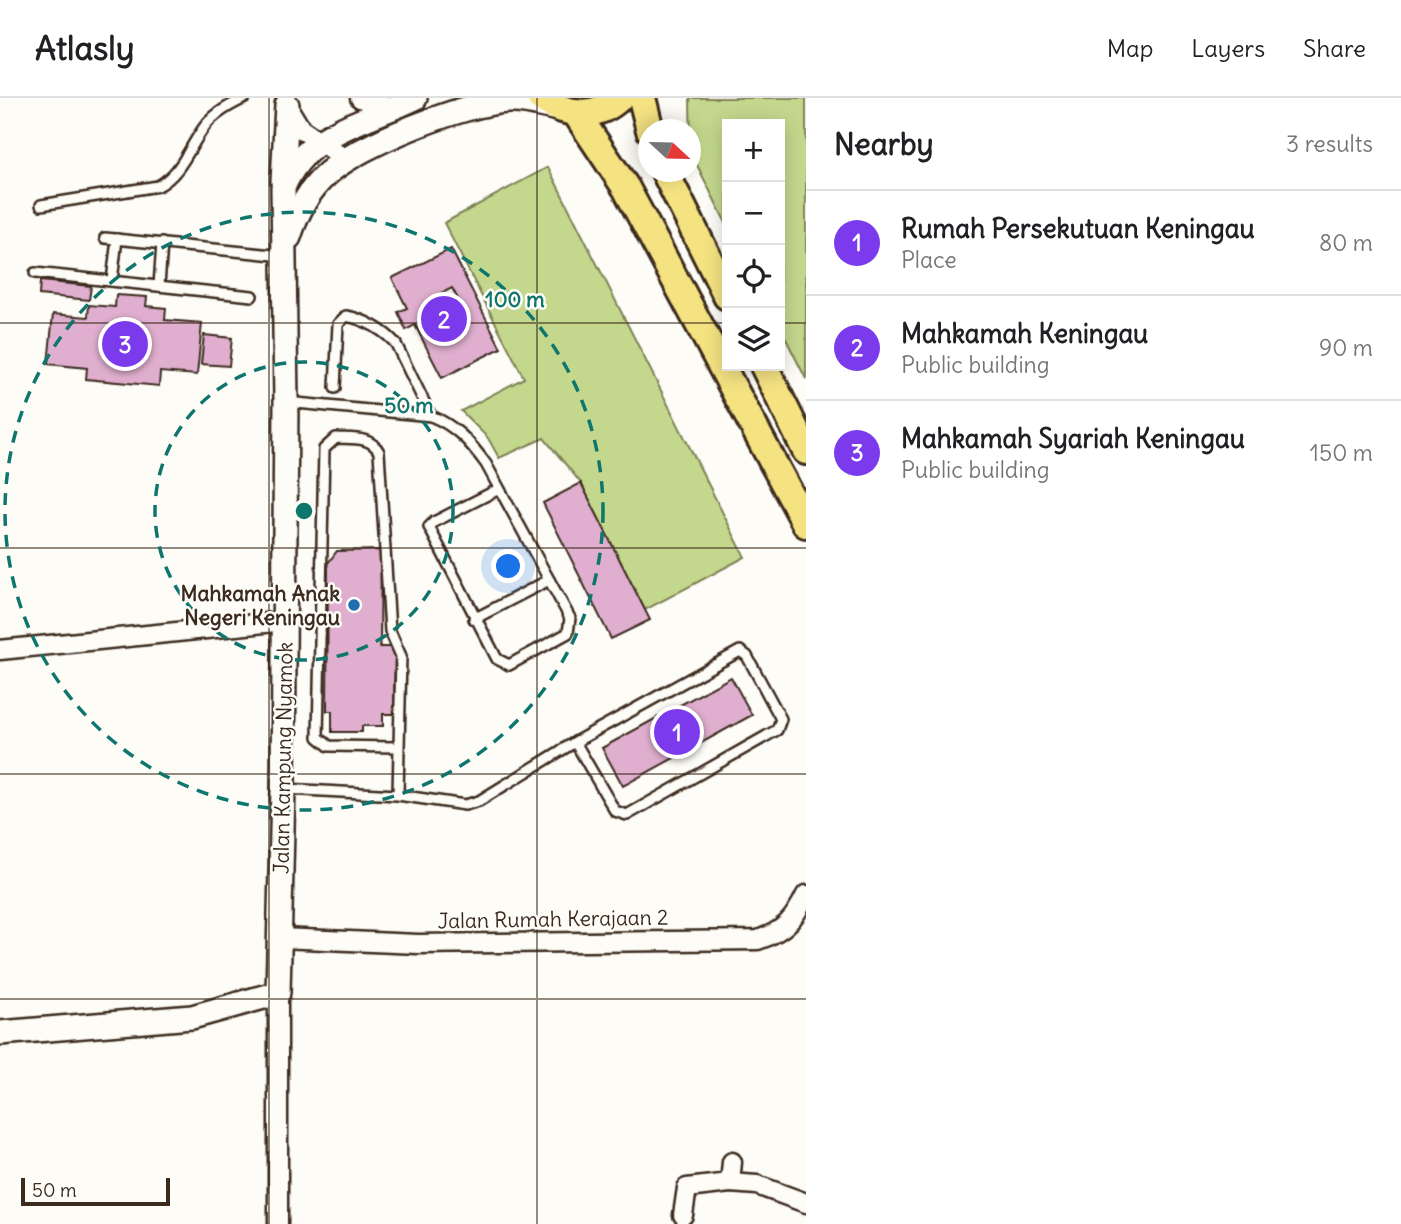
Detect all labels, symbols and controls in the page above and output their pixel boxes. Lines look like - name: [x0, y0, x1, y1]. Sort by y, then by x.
- text: Atlasly: [35, 27, 134, 69]
- text: Map: [1107, 33, 1153, 63]
- text: Layers: [1191, 33, 1265, 63]
- text: Share: [1303, 33, 1366, 63]
- north arrow: [638, 119, 701, 182]
- map controls: [722, 119, 785, 371]
- button: +: [722, 119, 785, 182]
- text: Nearby: [834, 125, 934, 163]
- text: 3 results: [1286, 129, 1373, 158]
- button: −: [722, 182, 785, 245]
- text: Rumah Persekutuan Keningau: [901, 212, 1255, 245]
- text: 1: [852, 228, 862, 257]
- text: 80 m: [1319, 228, 1373, 257]
- button: locate: [722, 245, 785, 308]
- text: Place: [901, 245, 957, 274]
- text: 100 m: [485, 286, 545, 313]
- pin: 2: [421, 293, 467, 345]
- button: layers: [722, 308, 785, 371]
- text: Mahkamah Keningau: [901, 317, 1148, 350]
- pin: 3: [102, 318, 148, 370]
- text: 2: [851, 333, 863, 362]
- text: 90 m: [1319, 333, 1373, 362]
- text: Public building: [901, 350, 1050, 379]
- text: 50 m: [384, 392, 434, 419]
- text: Mahkamah Syariah Keningau: [901, 422, 1245, 455]
- text: 3: [850, 438, 864, 467]
- text: 150 m: [1310, 438, 1373, 467]
- text: Public building: [901, 455, 1050, 484]
- centre of rings: [292, 499, 316, 523]
- your location: [491, 549, 525, 583]
- place label: Mahkamah Anak Negeri Keningau: [181, 580, 340, 631]
- marker: Mahkamah Anak Negeri Keningau: [346, 597, 362, 613]
- street label: Jalan Kampung Nyamok: [267, 642, 299, 874]
- pin: 1: [654, 706, 700, 758]
- street label: Jalan Rumah Kerajaan 2: [437, 903, 669, 935]
- scale bar: [21, 1175, 170, 1207]
- text: 50 m: [32, 1178, 77, 1202]

